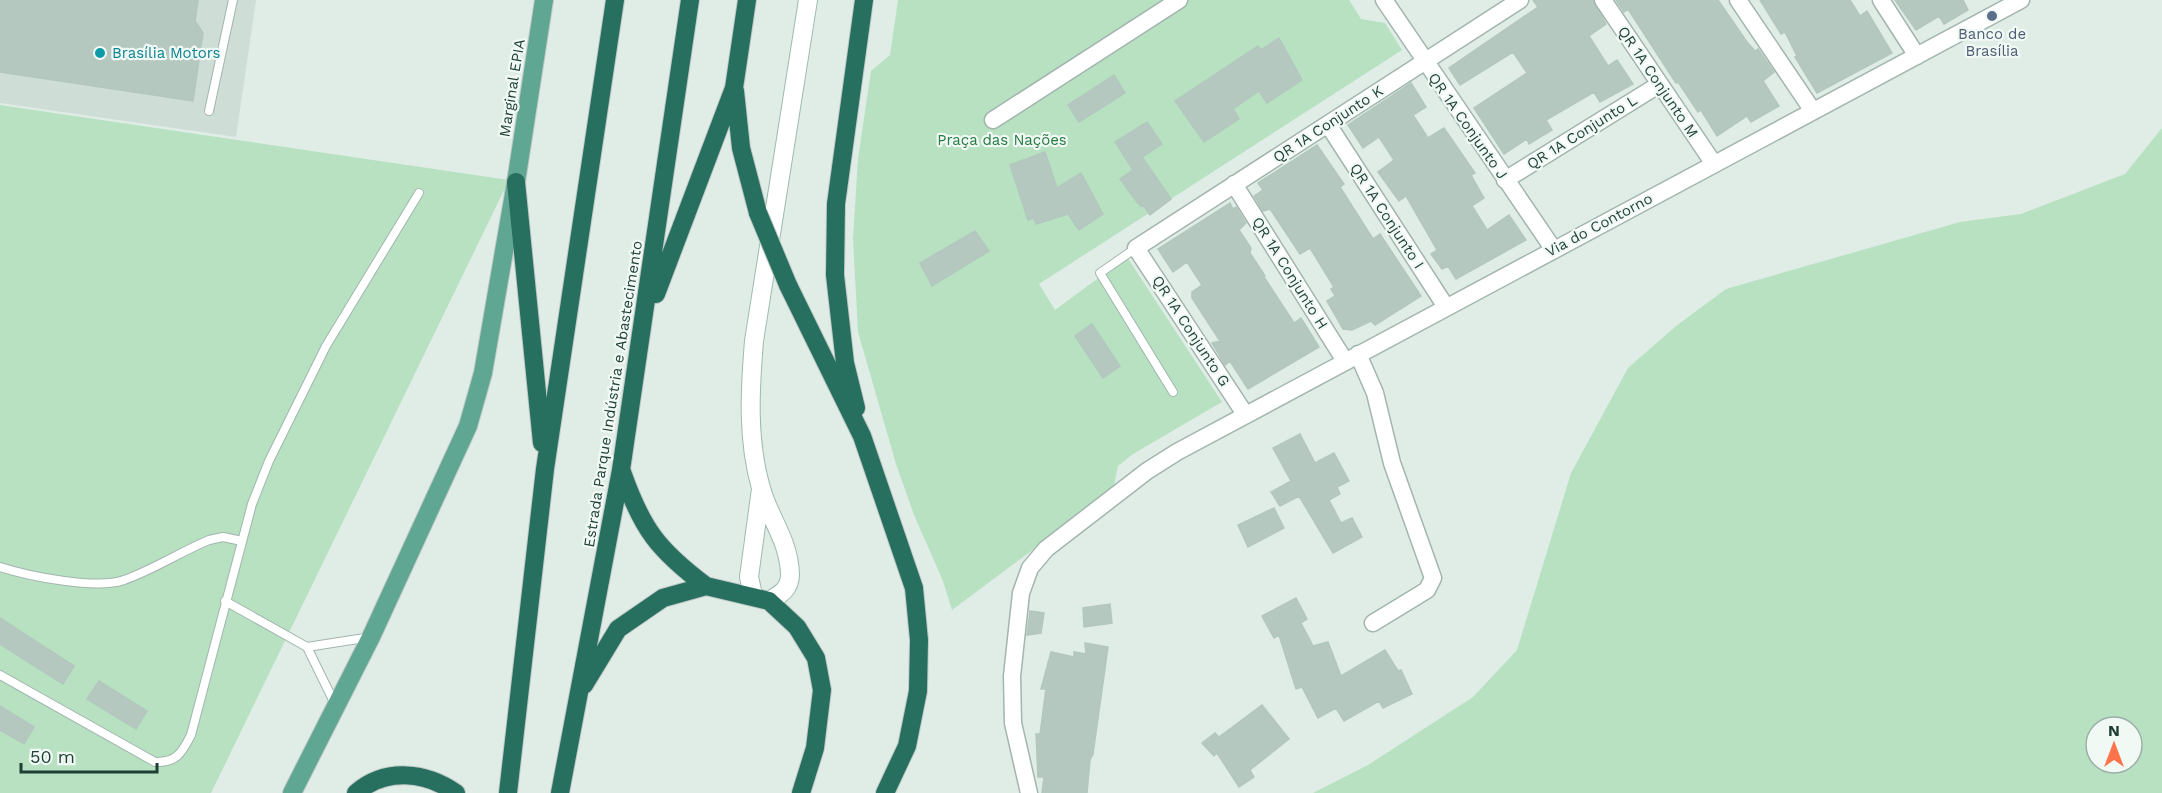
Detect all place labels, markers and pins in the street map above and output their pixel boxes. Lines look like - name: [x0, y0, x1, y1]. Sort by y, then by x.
- marker: Banco de Brasília: [1985, 9, 1999, 23]
- place label: Banco de Brasília: [1958, 25, 2026, 60]
- place label: Brasília Motors: [112, 44, 221, 62]
- marker: Brasília Motors: [93, 46, 107, 60]

